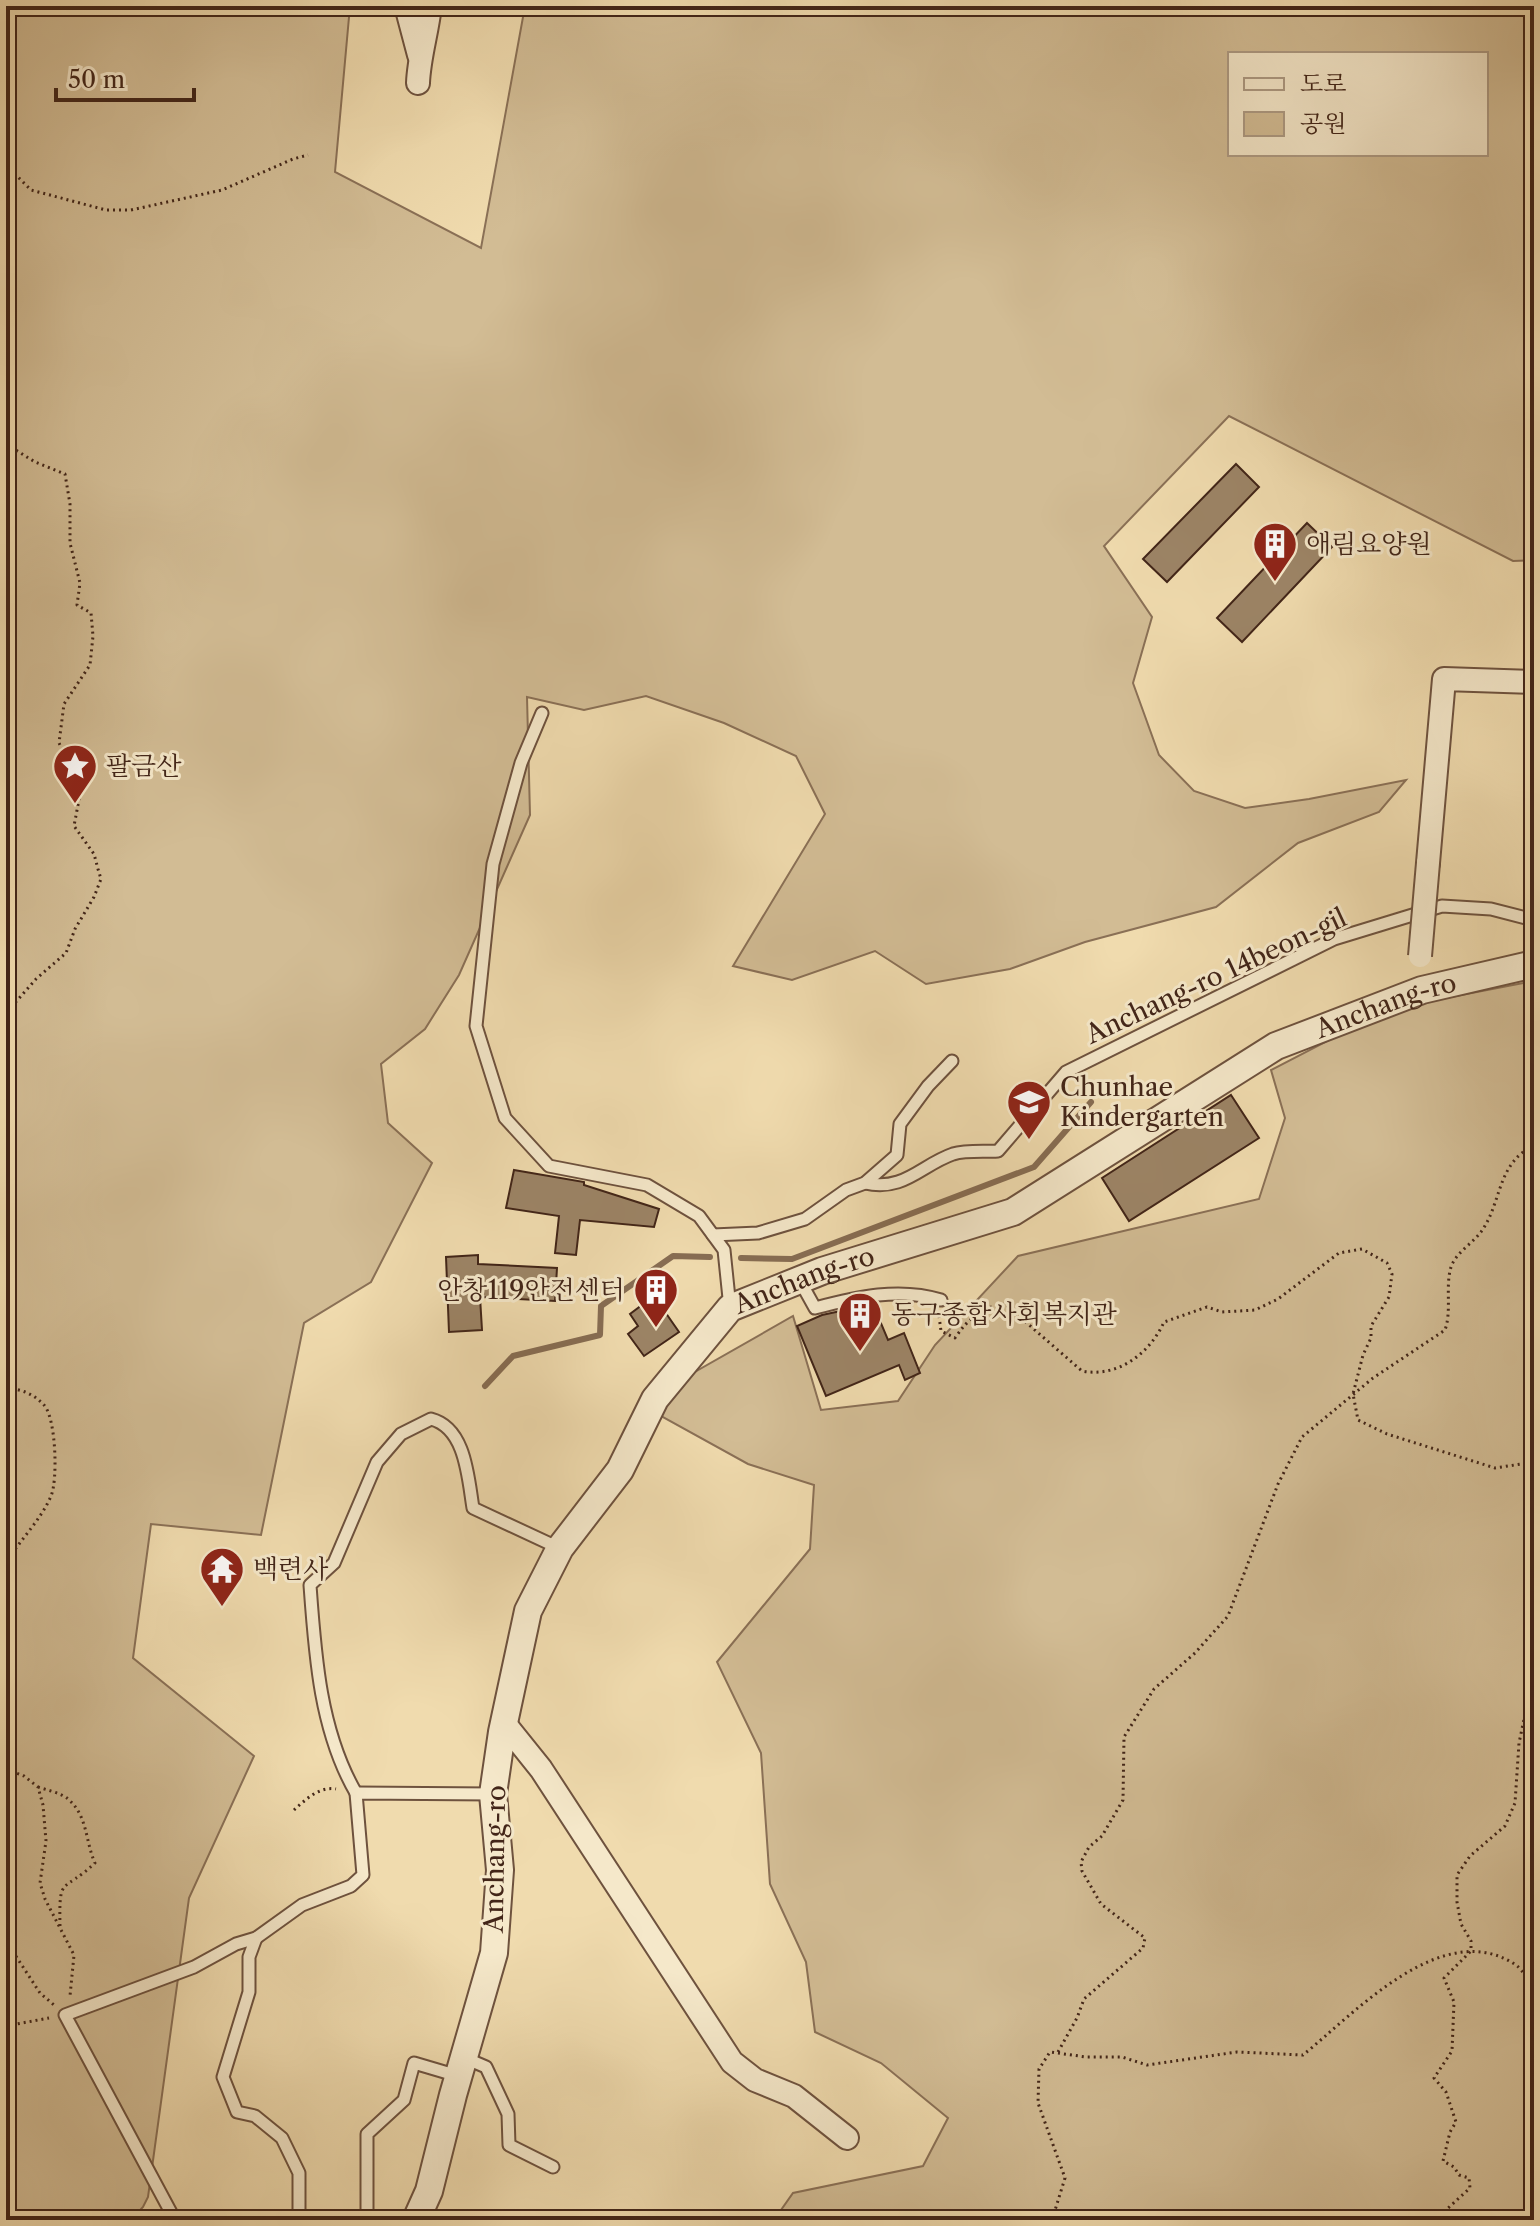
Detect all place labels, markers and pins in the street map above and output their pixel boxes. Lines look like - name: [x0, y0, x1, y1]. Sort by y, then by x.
- building icon: 애림요양원: [1251, 520, 1299, 583]
- place label: 애림요양원: [1306, 528, 1432, 560]
- place icon: 팔금산: [51, 742, 99, 805]
- place label: 팔금산: [106, 750, 182, 782]
- place label: Chunhae Kindergarten: [1060, 1071, 1224, 1133]
- school or university icon: Chunhae Kindergarten: [1005, 1078, 1053, 1141]
- building icon: 안창119안전센터: [632, 1266, 680, 1329]
- place label: 안창119안전센터: [437, 1274, 625, 1306]
- building icon: 동구종합사회복지관: [836, 1290, 884, 1353]
- place label: 동구종합사회복지관: [891, 1298, 1117, 1330]
- temple icon: 백련사: [198, 1545, 246, 1608]
- place label: 백련사: [253, 1553, 328, 1585]

